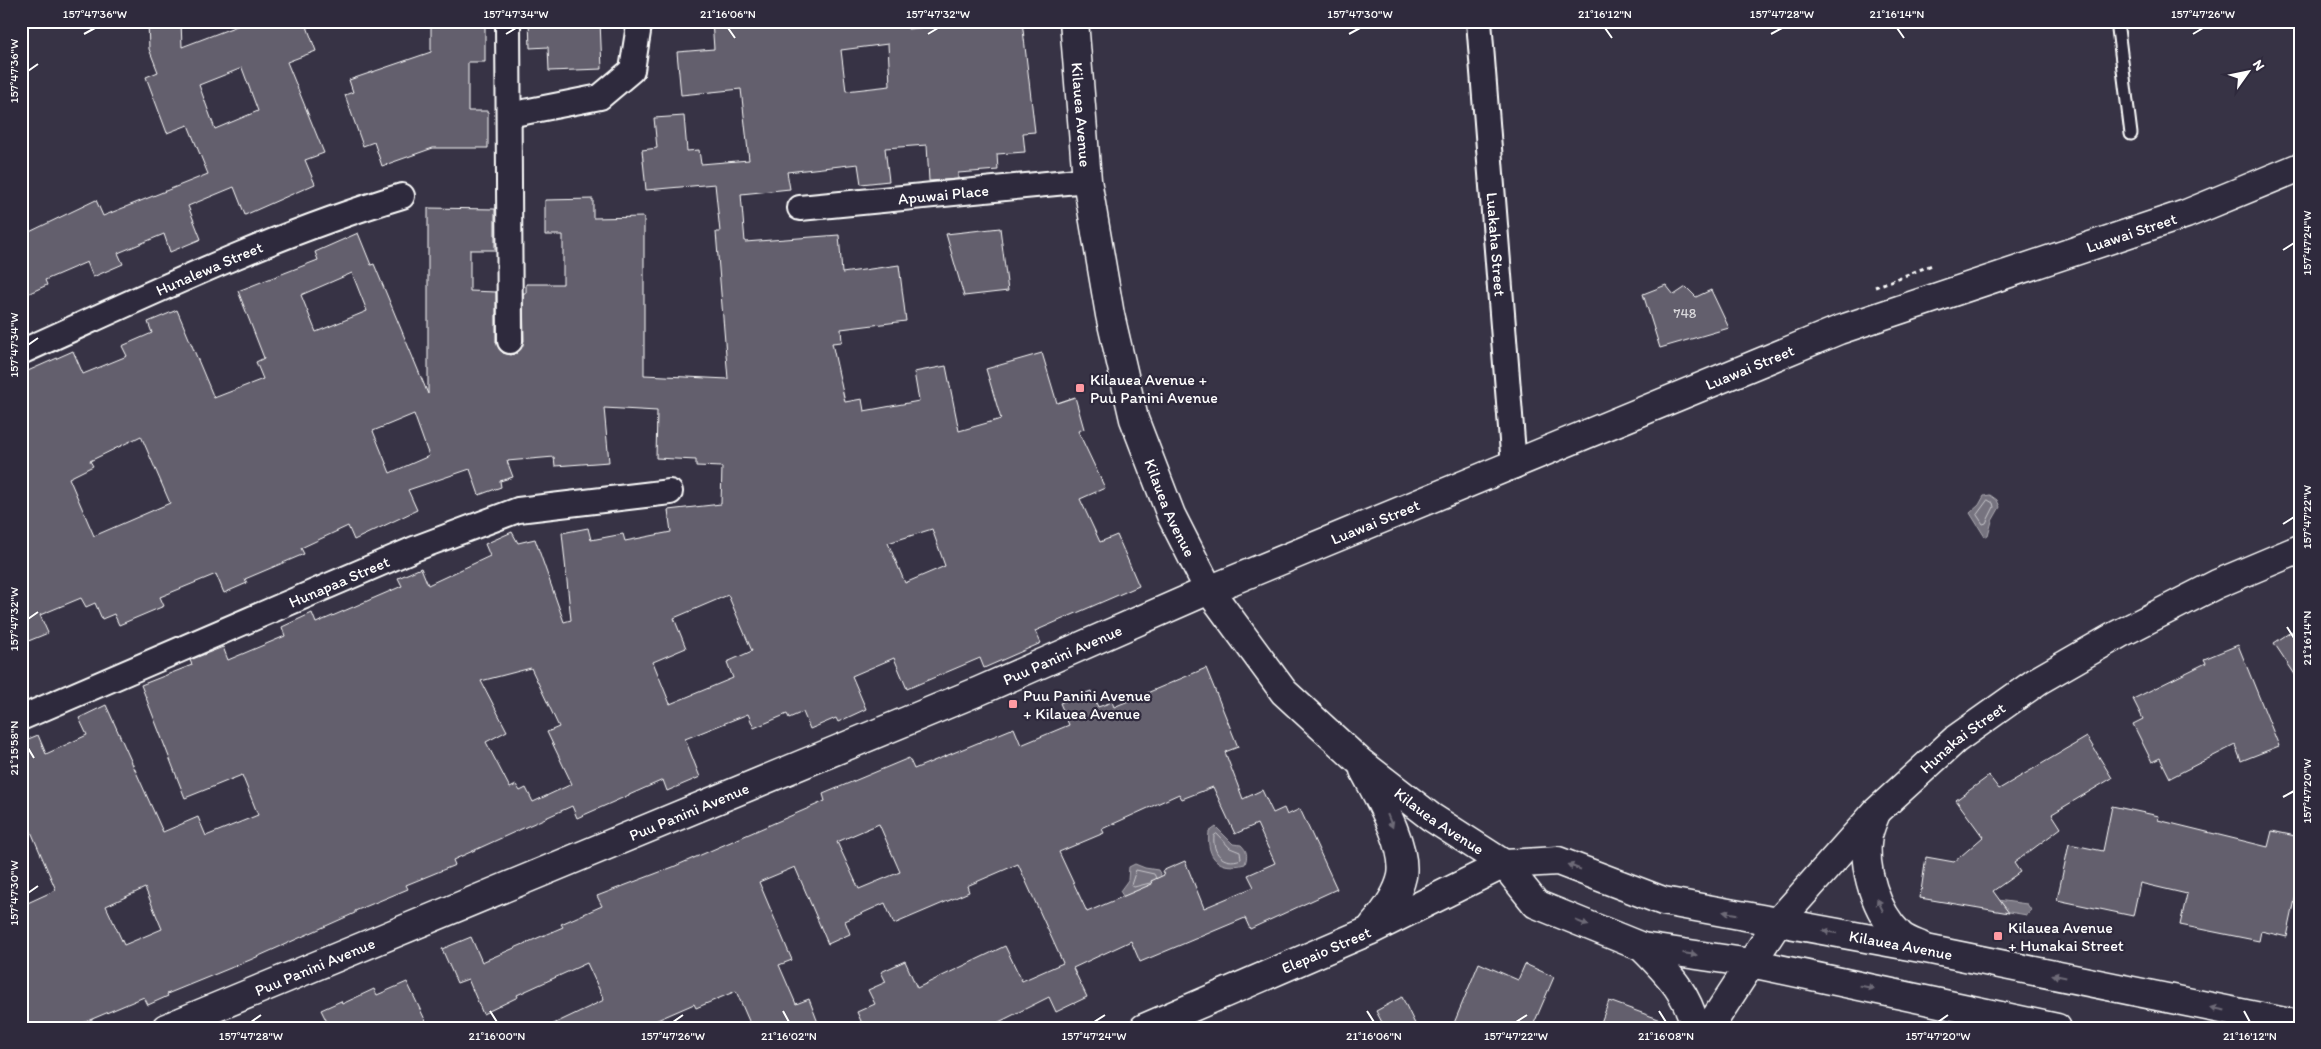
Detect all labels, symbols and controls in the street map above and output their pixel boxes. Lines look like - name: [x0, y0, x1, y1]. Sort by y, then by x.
- text: 157°47'36"W: [63, 7, 127, 21]
- text: 157°47'34"W: [483, 7, 549, 21]
- text: 21°16'06"N: [700, 7, 756, 21]
- text: 157°47'32"W: [906, 7, 970, 21]
- text: 157°47'30"W: [1327, 7, 1393, 21]
- text: 21°16'12"N: [1578, 7, 1632, 21]
- text: 157°47'28"W: [1750, 7, 1814, 21]
- text: 21°16'14"N: [1870, 7, 1924, 21]
- text: 157°47'26"W: [2171, 7, 2235, 21]
- text: 157°47'36"W: [7, 39, 21, 103]
- north arrow: [2224, 48, 2274, 98]
- text: N: [2249, 57, 2268, 74]
- street label: Kilauea Avenue: [1067, 62, 1095, 168]
- street label: Apuwai Place: [897, 181, 990, 208]
- street label: Luakaha Street: [1483, 192, 1510, 297]
- street label: Luawai Street: [2084, 209, 2179, 257]
- text: 157°47'24"W: [2300, 211, 2314, 275]
- street label: Hunalewa Street: [153, 237, 266, 300]
- house number: 748: [1673, 305, 1697, 322]
- text: 157°47'34"W: [7, 312, 21, 378]
- street label: Luawai Street: [1702, 341, 1797, 394]
- place label: Kilauea Avenue + Puu Panini Avenue: [1090, 370, 1218, 407]
- marker: Kilauea Avenue + Puu Panini Avenue: [1074, 382, 1086, 394]
- street label: Kilauea Avenue: [1140, 456, 1200, 560]
- text: 157°47'22"W: [2300, 485, 2314, 549]
- street label: Luawai Street: [1328, 495, 1423, 549]
- street label: Hunapaa Street: [286, 552, 392, 612]
- text: 157°47'32"W: [7, 587, 21, 651]
- text: 21°16'14"N: [2300, 611, 2314, 665]
- street label: Puu Panini Avenue: [1000, 620, 1125, 689]
- place label: Puu Panini Avenue + Kilauea Avenue: [1023, 686, 1151, 723]
- marker: Puu Panini Avenue + Kilauea Avenue: [1007, 698, 1019, 710]
- street label: Hunakai Street: [1916, 698, 2009, 777]
- text: 21°15'58"N: [7, 721, 21, 775]
- text: 157°47'20"W: [2300, 758, 2314, 824]
- street label: Puu Panini Avenue: [626, 778, 752, 845]
- street label: Kilauea Avenue: [1391, 783, 1488, 859]
- one-way arrow: [1386, 814, 1394, 829]
- text: 157°47'30"W: [7, 860, 21, 926]
- one-way arrow: [1567, 863, 1582, 871]
- one-way arrow: [1876, 898, 1884, 912]
- one-way arrow: [1721, 909, 1737, 917]
- place label: Kilauea Avenue + Hunakai Street: [2008, 918, 2124, 955]
- one-way arrow: [1575, 919, 1590, 927]
- street label: Elepaio Street: [1278, 922, 1374, 978]
- street label: Kilauea Avenue: [1847, 926, 1954, 964]
- one-way arrow: [1822, 927, 1838, 935]
- marker: Kilauea Avenue + Hunakai Street: [1992, 930, 2004, 942]
- street label: Puu Panini Avenue: [252, 934, 378, 1000]
- one-way arrow: [1683, 950, 1699, 958]
- one-way arrow: [2051, 972, 2066, 980]
- one-way arrow: [1859, 983, 1875, 991]
- one-way arrow: [2209, 1004, 2225, 1012]
- text: 157°47'28"W: [219, 1029, 283, 1043]
- text: 21°16'00"N: [469, 1029, 525, 1043]
- text: 157°47'26"W: [641, 1029, 705, 1043]
- text: 21°16'02"N: [761, 1029, 817, 1043]
- text: 157°47'24"W: [1062, 1029, 1126, 1043]
- text: 21°16'06"N: [1346, 1029, 1402, 1043]
- text: 157°47'22"W: [1484, 1029, 1548, 1043]
- text: 21°16'08"N: [1638, 1029, 1694, 1043]
- text: 157°47'20"W: [1905, 1029, 1971, 1043]
- text: 21°16'12"N: [2223, 1029, 2277, 1043]

